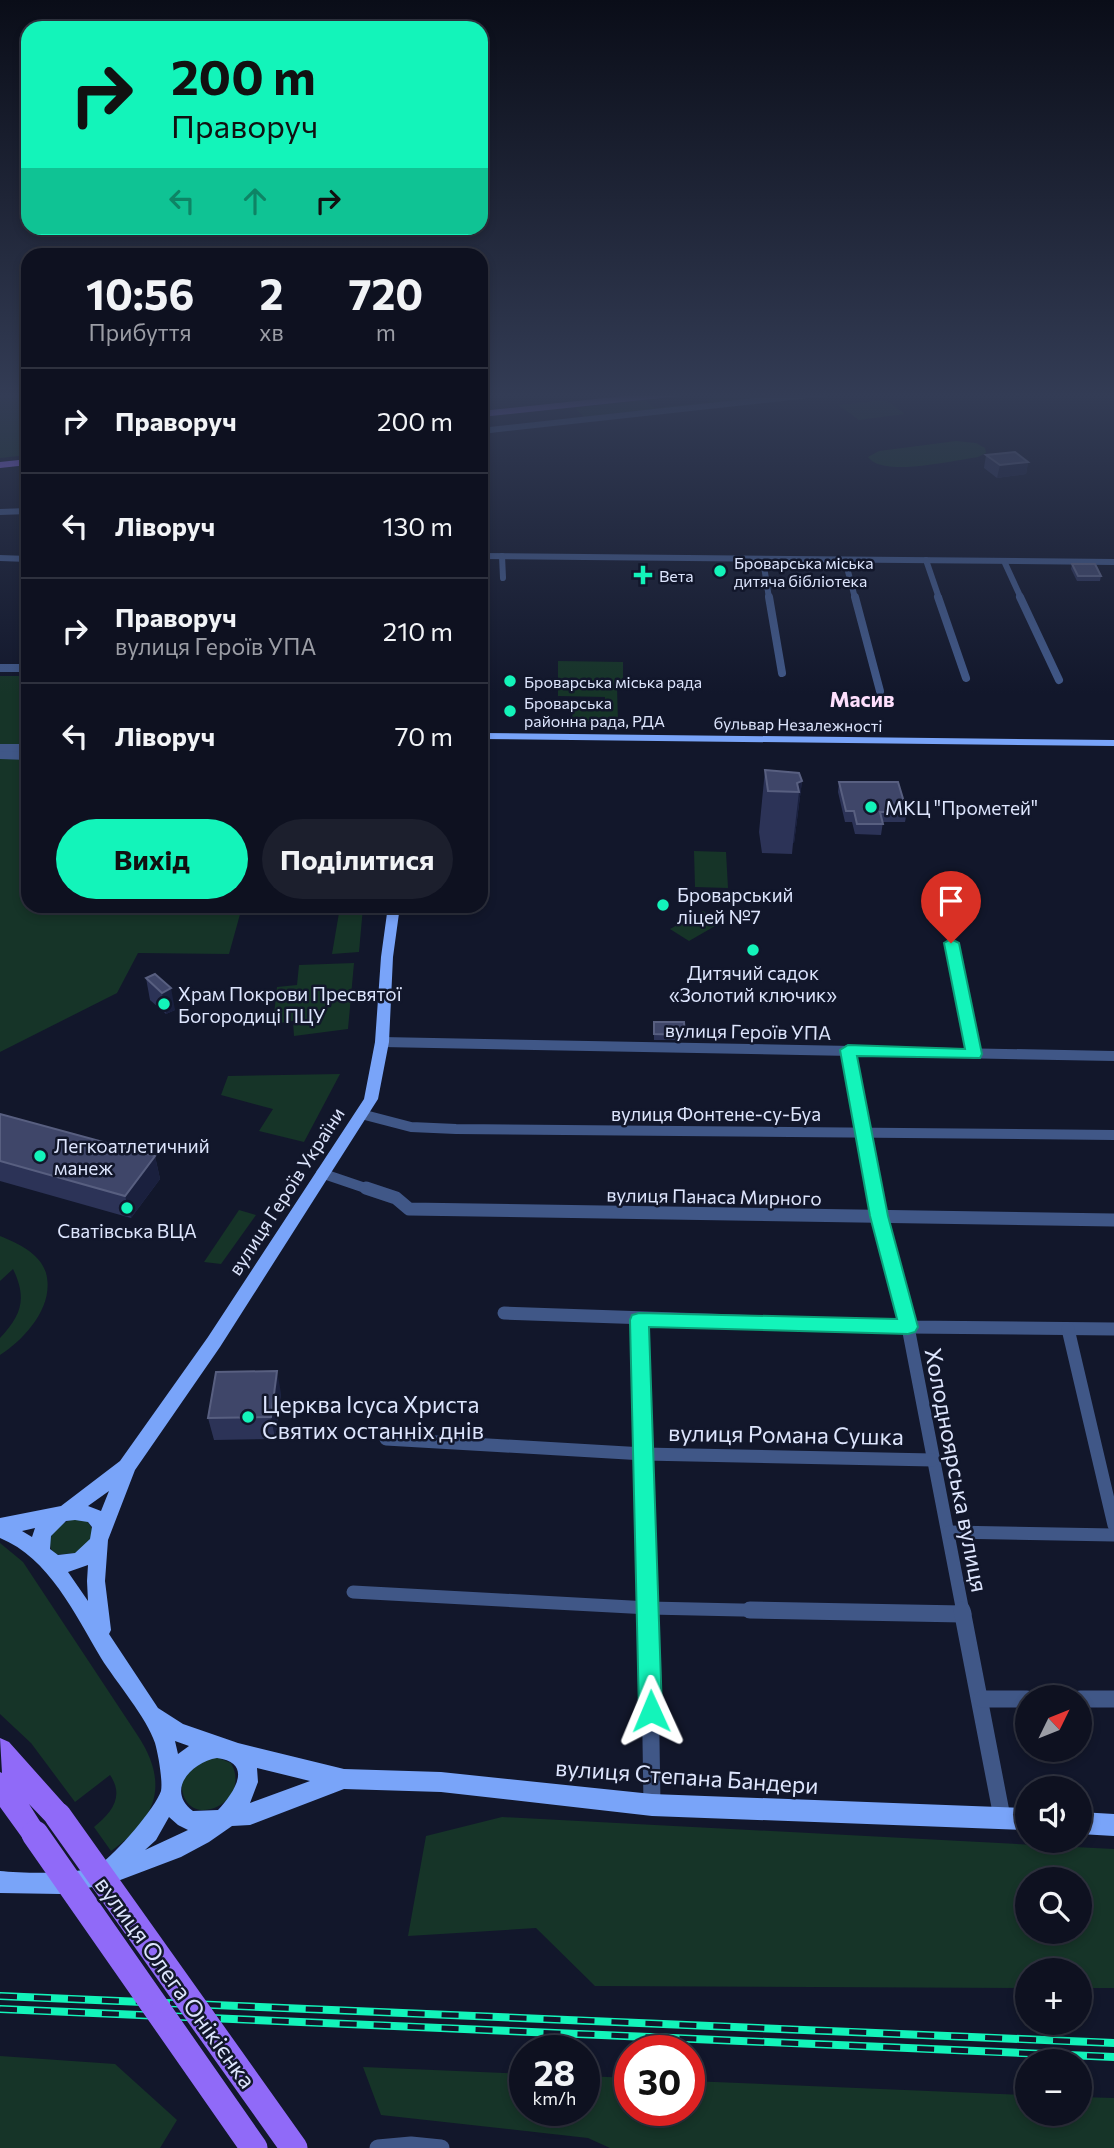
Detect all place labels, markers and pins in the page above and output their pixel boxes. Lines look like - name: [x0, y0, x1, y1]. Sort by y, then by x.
- place label: Броварська міська дитяча бібліотека: [734, 553, 874, 590]
- marker: Броварська міська дитяча бібліотека: [712, 563, 728, 579]
- marker: Вета: [633, 565, 653, 585]
- place label: Вета: [659, 566, 694, 585]
- place label: Броварська міська рада: [524, 672, 702, 691]
- marker: Броварська міська рада: [502, 673, 518, 689]
- place label: Броварська районна рада, РДА: [524, 693, 665, 730]
- marker: Броварська районна рада, РДА: [502, 703, 518, 719]
- place label: МКЦ "Прометей": [885, 796, 1038, 819]
- marker: МКЦ "Прометей": [863, 799, 879, 815]
- pin: [921, 871, 981, 943]
- place label: Броварський ліцей №7: [677, 883, 794, 928]
- marker: Броварський ліцей №7: [655, 897, 671, 913]
- marker: Дитячий садок «Золотий ключик»: [745, 942, 761, 958]
- place label: Дитячий садок «Золотий ключик»: [669, 961, 837, 1006]
- place label: Храм Покрови Пресвятої Богородиці ПЦУ: [178, 982, 403, 1027]
- marker: Храм Покрови Пресвятої Богородиці ПЦУ: [156, 996, 172, 1012]
- place label: Легкоатлетичний манеж: [54, 1134, 210, 1179]
- marker: Легкоатлетичний манеж: [32, 1148, 48, 1164]
- marker: Сватівська ВЦА: [119, 1200, 135, 1216]
- place label: Сватівська ВЦА: [57, 1219, 197, 1242]
- place label: Церква Ісуса Христа Святих останніх днів: [262, 1390, 484, 1444]
- marker: Церква Ісуса Христа Святих останніх днів: [240, 1409, 256, 1425]

